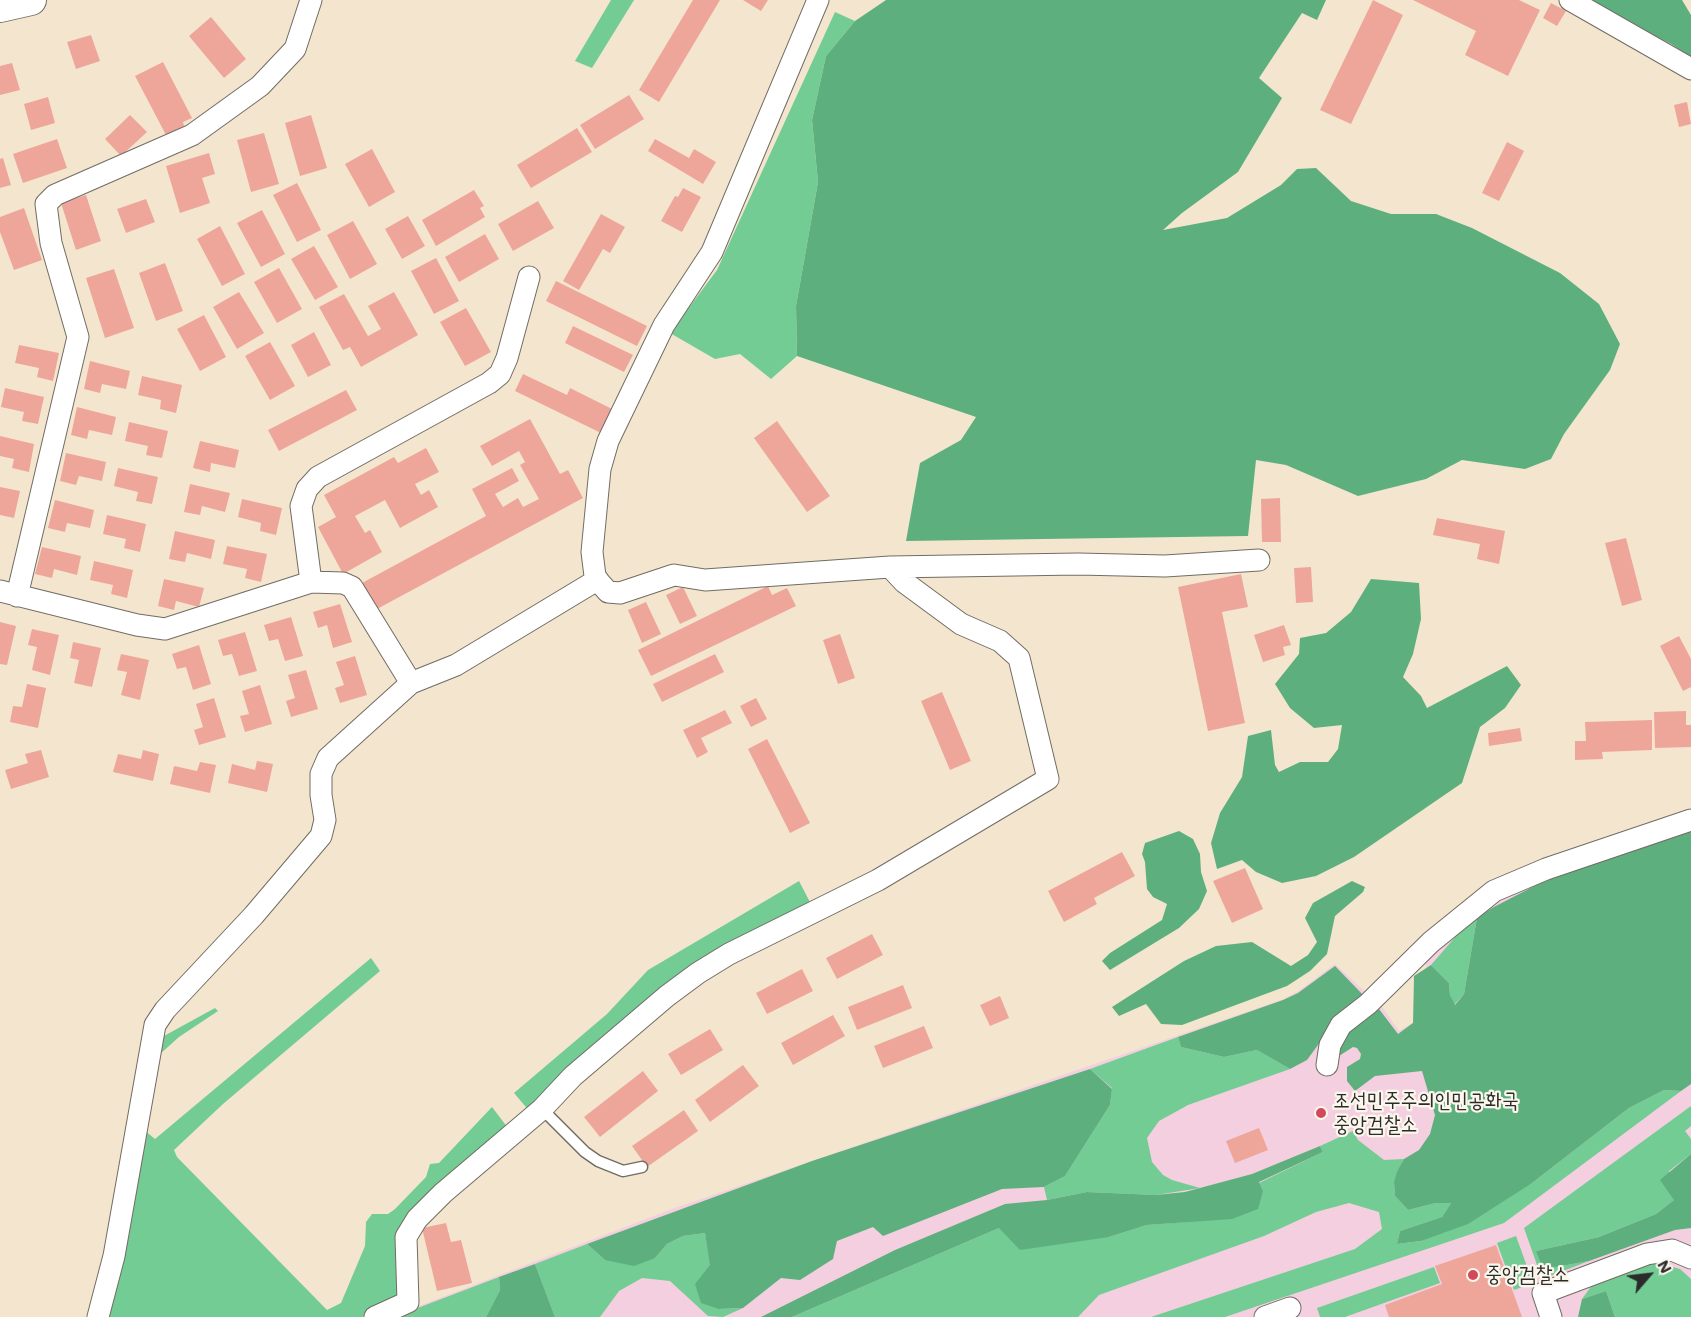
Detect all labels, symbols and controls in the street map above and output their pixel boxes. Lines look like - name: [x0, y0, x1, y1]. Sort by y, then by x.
- place label: 조선민주주의인민공화국 중앙검찰소: [1333, 1088, 1519, 1138]
- marker: 조선민주주의인민공화국 중앙검찰소: [1314, 1106, 1328, 1120]
- north arrow: [1619, 1245, 1679, 1305]
- text: N: [1653, 1256, 1677, 1277]
- place label: 중앙검찰소: [1485, 1262, 1569, 1288]
- marker: 중앙검찰소: [1466, 1268, 1480, 1282]

